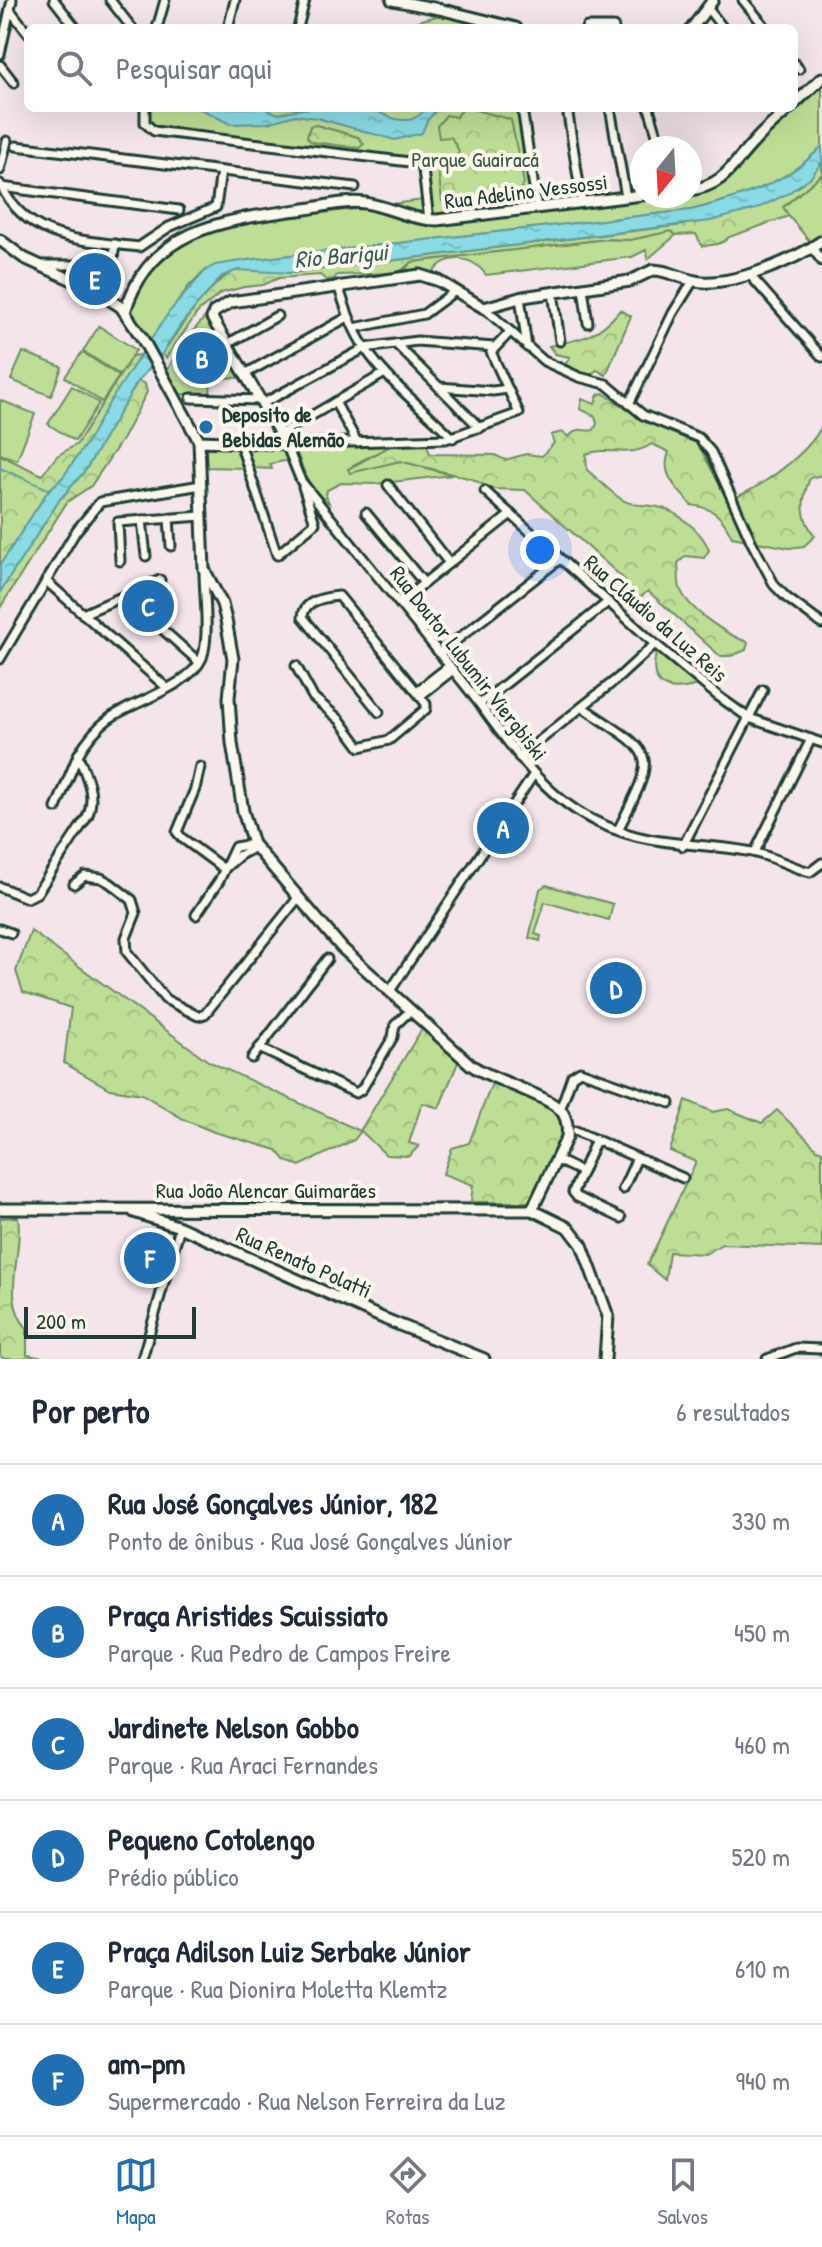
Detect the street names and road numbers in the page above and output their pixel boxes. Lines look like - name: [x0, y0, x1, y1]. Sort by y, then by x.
- street label: Rua Adelino Vessossi: [443, 166, 609, 216]
- street label: Rua Cláudio da Luz Reis: [578, 547, 734, 689]
- street label: Rua Doutor Lubumir Viergbiski: [383, 559, 555, 767]
- street label: Rua João Alencar Guimarães: [156, 1175, 376, 1205]
- street label: Rua Renato Polatti: [232, 1219, 376, 1305]

